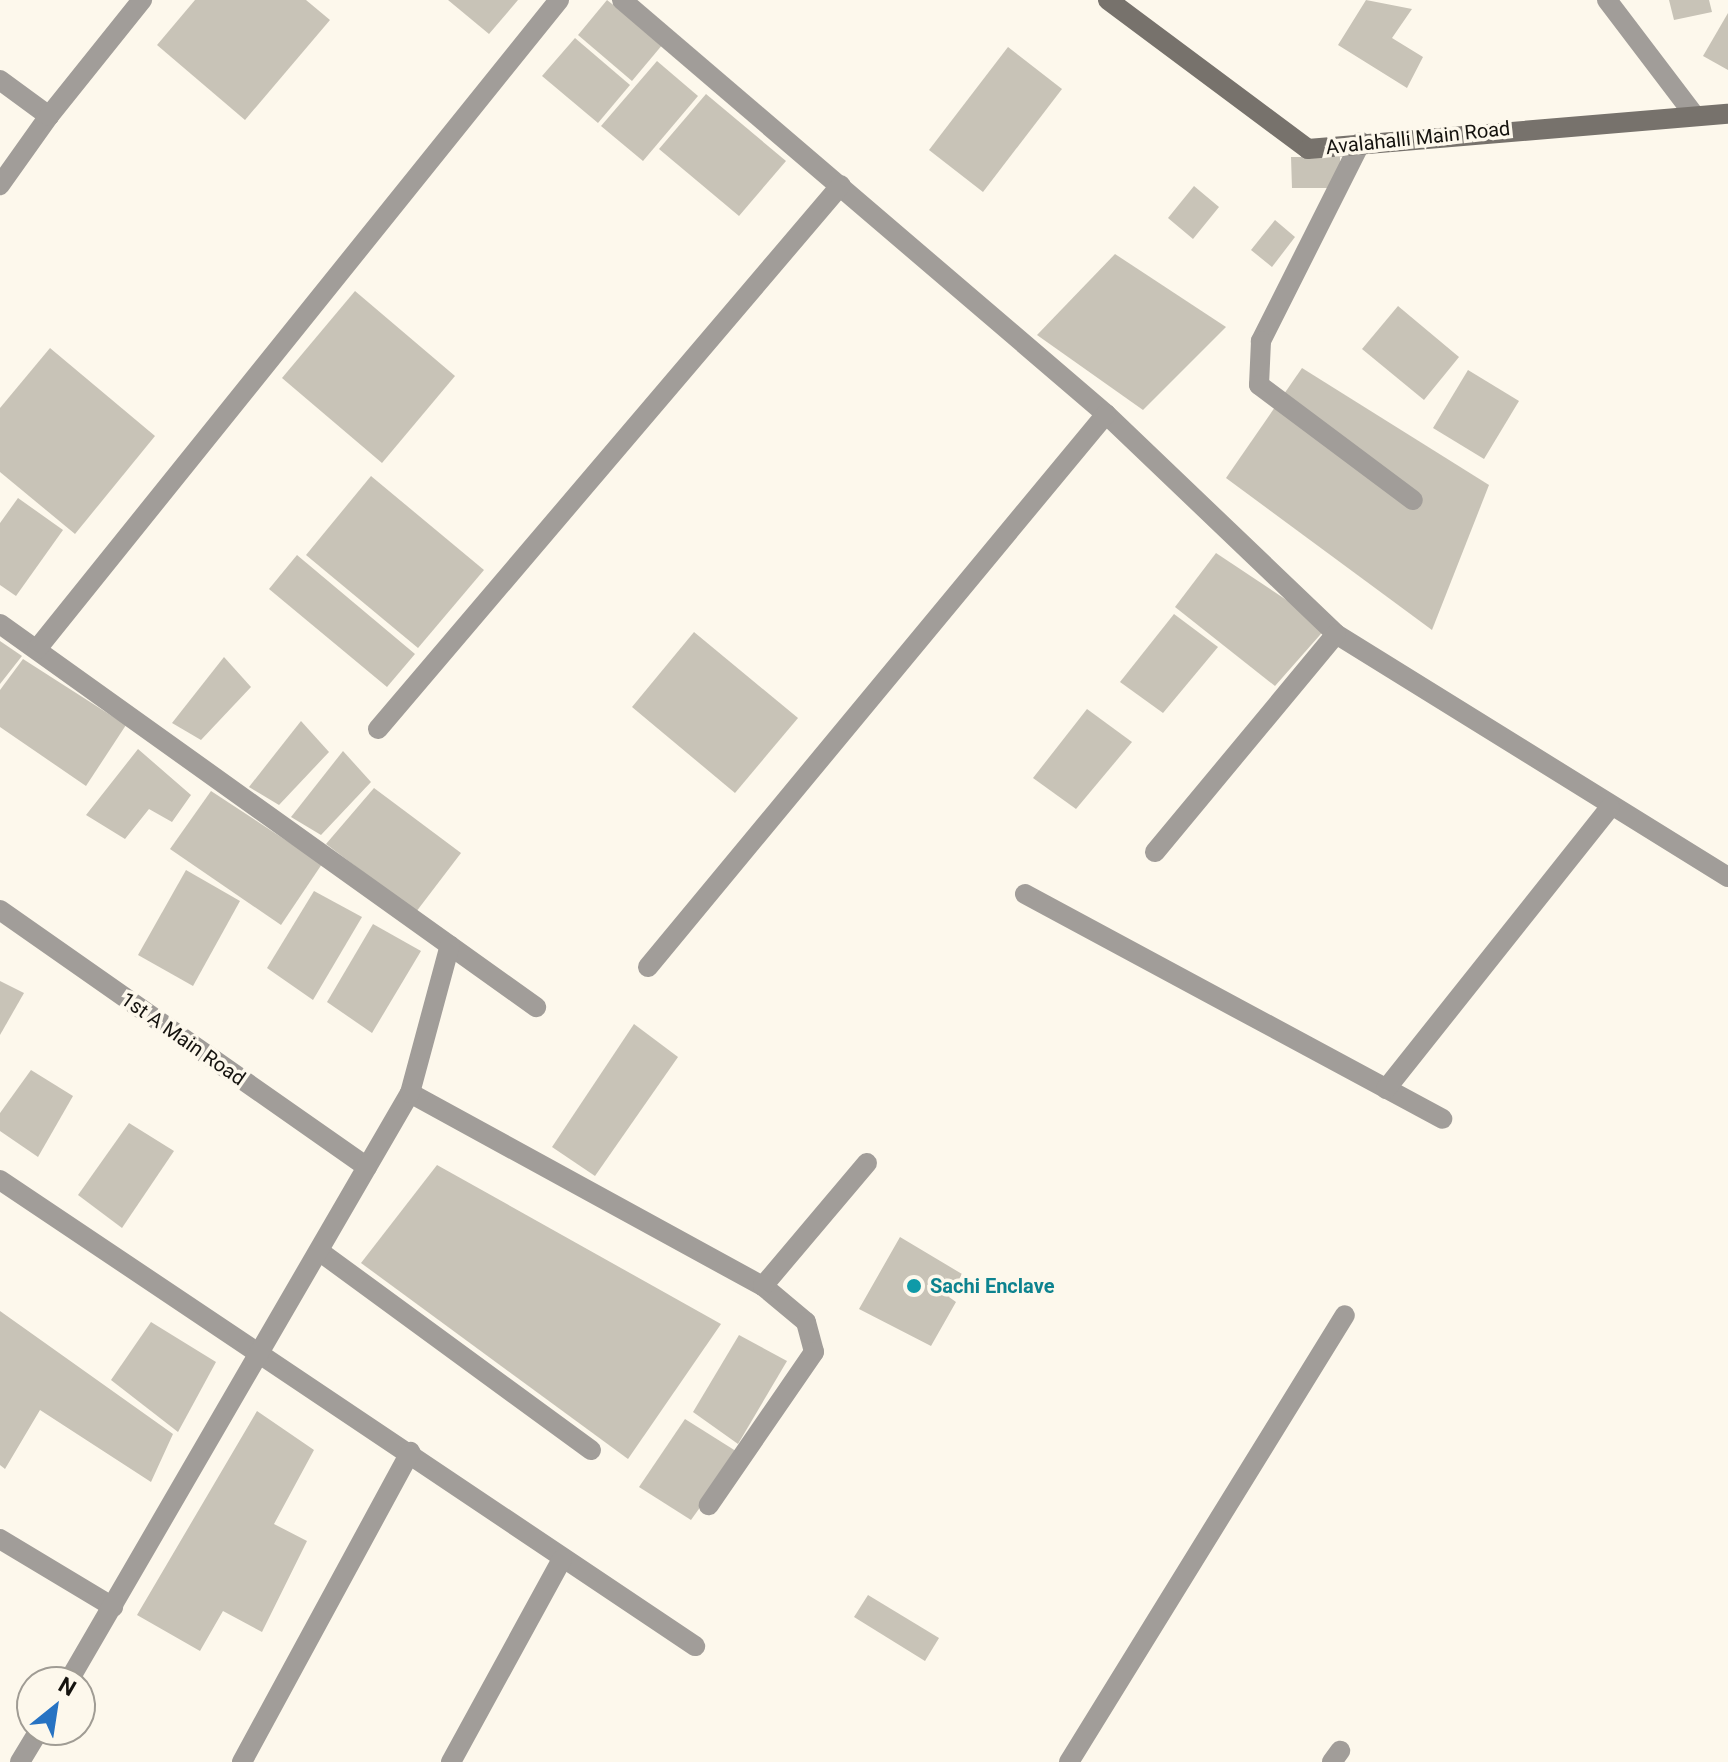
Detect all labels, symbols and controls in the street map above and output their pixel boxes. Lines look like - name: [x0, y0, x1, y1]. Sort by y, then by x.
- street label: Avalahalli Main Road: [1325, 116, 1511, 160]
- street label: 1st A Main Road: [116, 987, 250, 1091]
- place label: Sachi Enclave: [930, 1274, 1054, 1298]
- marker: Sachi Enclave: [905, 1277, 923, 1295]
- north arrow: [16, 1666, 96, 1746]
- text: N: [54, 1672, 80, 1701]

